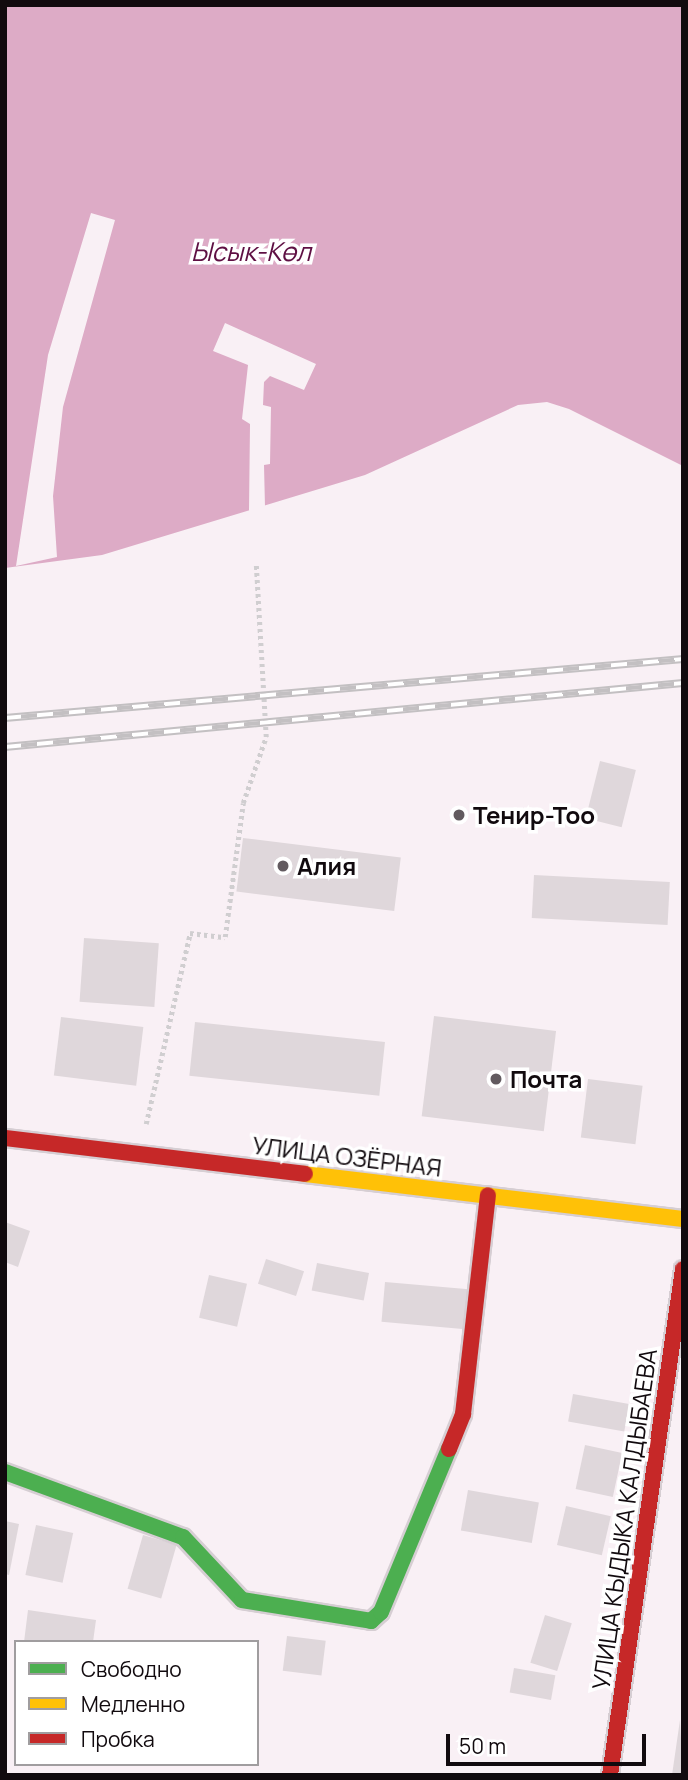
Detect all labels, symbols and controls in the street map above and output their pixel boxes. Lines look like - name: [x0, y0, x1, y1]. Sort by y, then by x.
- water label: Ысык-Көл: [191, 236, 311, 268]
- place label: Тенир-Тоо: [473, 801, 595, 829]
- marker: Тенир-Тоо: [451, 807, 467, 823]
- place label: Алия: [297, 852, 356, 880]
- marker: Алия: [275, 858, 291, 874]
- place label: Почта: [510, 1065, 582, 1093]
- marker: Почта: [488, 1071, 504, 1087]
- street label: УЛИЦА ОЗЁРНАЯ: [251, 1130, 443, 1182]
- street label: УЛИЦА КЫДЫКА КАЛДЫБАЕВА: [586, 1347, 662, 1691]
- legend: [14, 1640, 259, 1766]
- text: Свободно: [81, 1655, 182, 1683]
- text: Медленно: [81, 1690, 185, 1718]
- scale bar: [450, 1720, 650, 1764]
- text: Пробка: [81, 1725, 155, 1753]
- text: 50 m: [459, 1732, 506, 1760]

